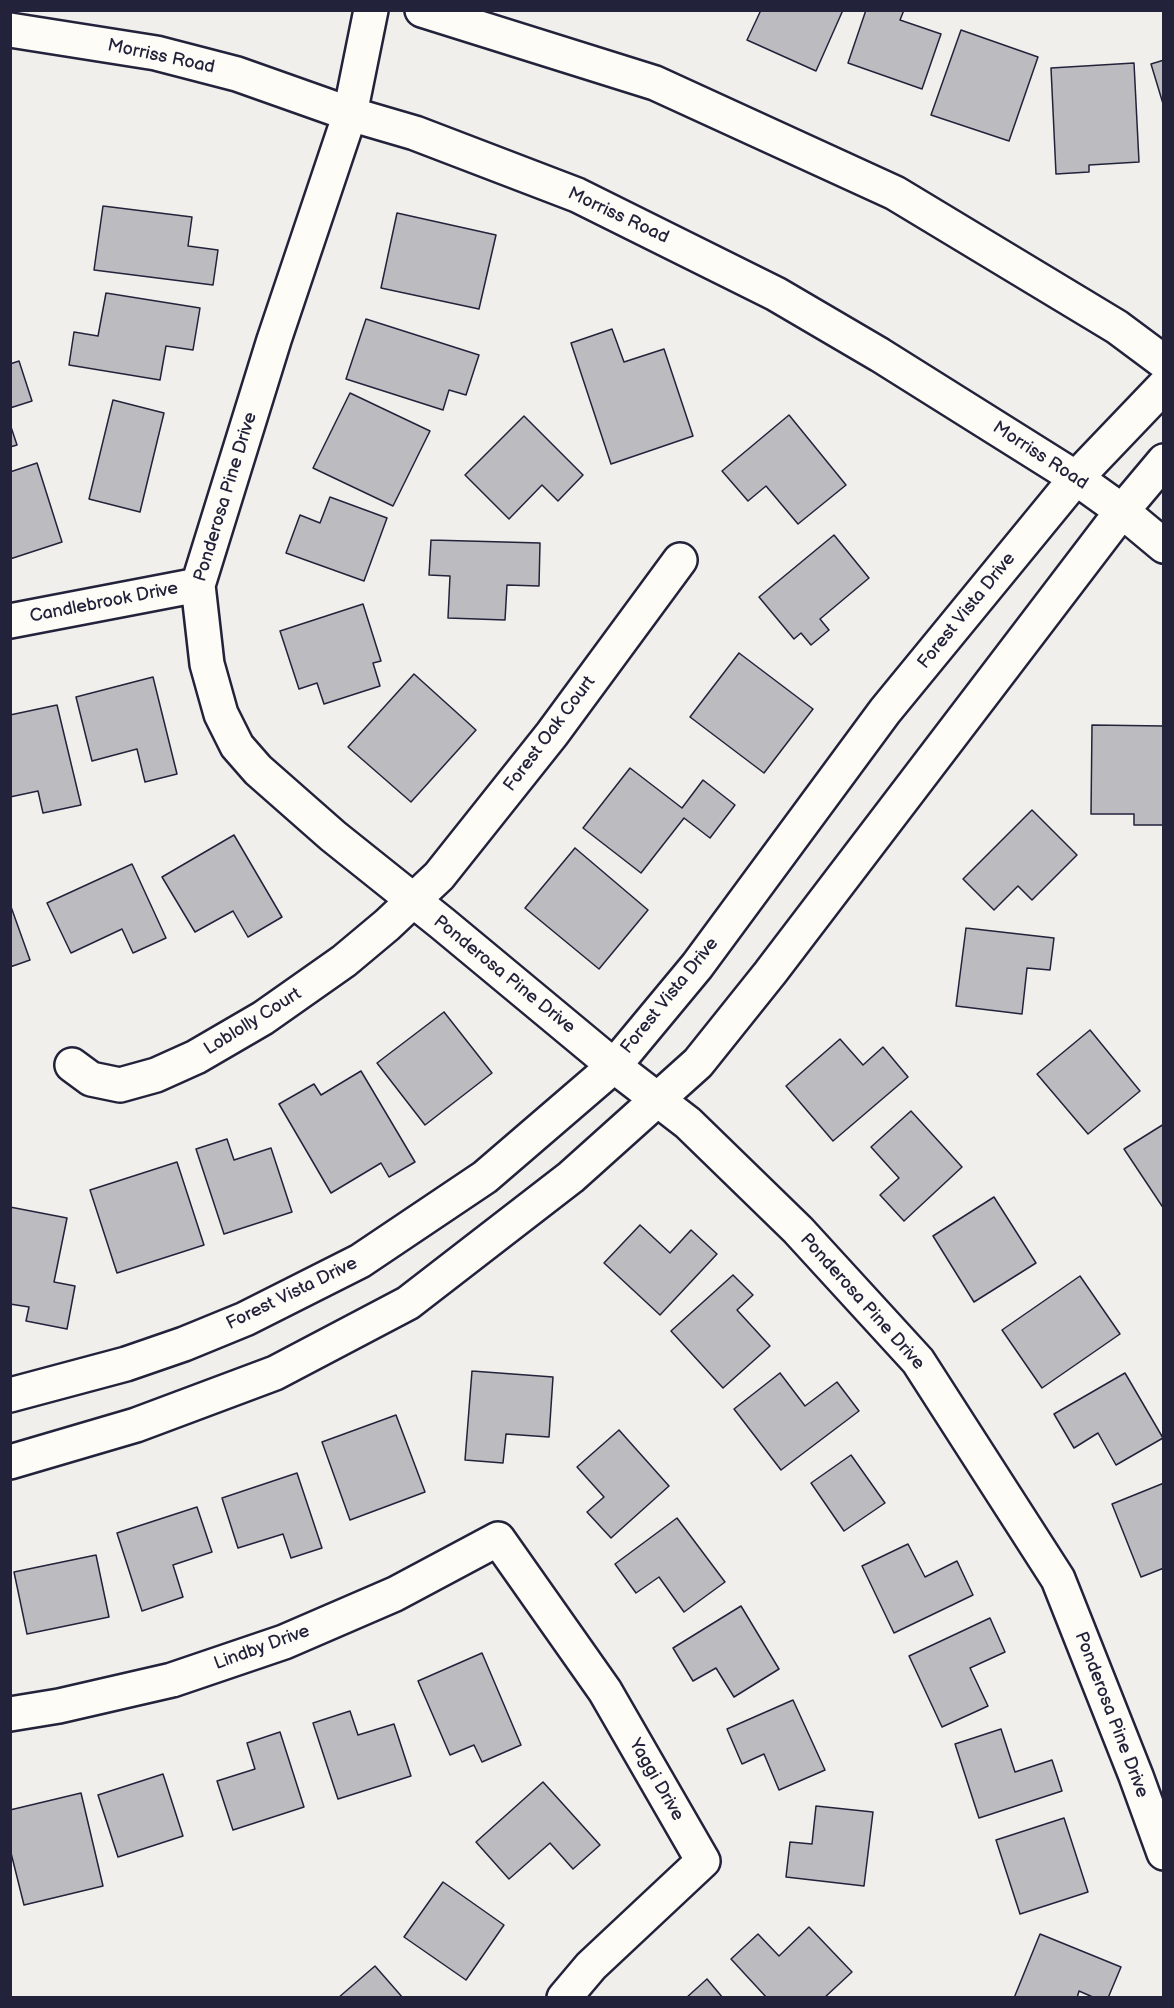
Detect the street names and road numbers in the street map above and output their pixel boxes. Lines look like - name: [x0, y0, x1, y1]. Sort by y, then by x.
- street label: Morriss Road: [105, 35, 217, 79]
- street label: Morriss Road: [564, 183, 672, 249]
- street label: Ponderosa Pine Drive: [190, 410, 262, 584]
- street label: Morriss Road: [988, 417, 1092, 495]
- street label: Forest Vista Drive: [914, 549, 1020, 673]
- street label: Candlebrook Drive: [28, 578, 180, 628]
- street label: Forest Oak Court: [500, 672, 600, 796]
- street label: Ponderosa Pine Drive: [429, 911, 579, 1039]
- street label: Forest Vista Drive: [617, 934, 723, 1058]
- street label: Loblolly Court: [200, 984, 306, 1060]
- street label: Ponderosa Pine Drive: [795, 1229, 929, 1375]
- street label: Forest Vista Drive: [223, 1253, 361, 1335]
- street label: Lindby Drive: [211, 1621, 313, 1675]
- street label: Ponderosa Pine Drive: [1069, 1629, 1153, 1801]
- street label: Yaggi Drive: [624, 1735, 688, 1825]

